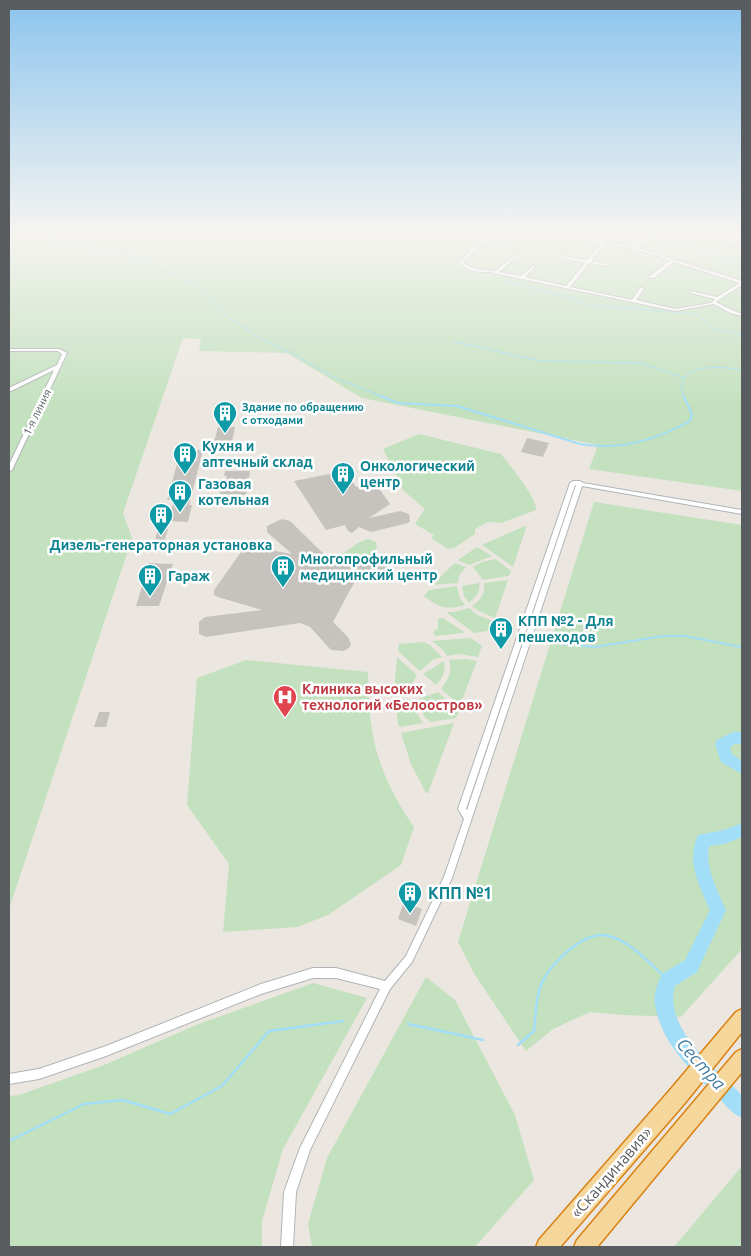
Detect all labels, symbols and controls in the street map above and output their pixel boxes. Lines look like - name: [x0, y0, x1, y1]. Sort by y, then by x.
- street label: 1-я линия: [21, 387, 53, 437]
- building icon: Здание по обращению с отходами: [212, 400, 238, 434]
- place label: Здание по обращению с отходами: [242, 401, 364, 426]
- place label: Кухня и аптечный склад: [202, 438, 313, 470]
- building icon: Кухня и аптечный склад: [172, 441, 198, 475]
- place label: Онкологический центр: [360, 458, 475, 490]
- building icon: Онкологический центр: [330, 461, 356, 495]
- place label: Газовая котельная: [198, 476, 269, 508]
- building icon: Газовая котельная: [167, 479, 193, 513]
- building icon: Дизель-генераторная установка: [148, 502, 174, 536]
- place label: Дизель-генераторная установка: [50, 537, 272, 553]
- place label: Многопрофильный медицинский центр: [300, 551, 438, 583]
- building icon: Многопрофильный медицинский центр: [270, 554, 296, 588]
- building icon: Гараж: [137, 563, 163, 597]
- place label: Гараж: [168, 568, 210, 584]
- place label: КПП №2 - Для пешеходов: [518, 613, 614, 645]
- building icon: КПП №2 - Для пешеходов: [488, 616, 514, 650]
- place label: Клиника высоких технологий «Белоостров»: [302, 681, 482, 713]
- hospital icon: Клиника высоких технологий «Белоостров»: [272, 684, 298, 718]
- building icon: КПП №1: [397, 880, 423, 914]
- place label: КПП №1: [428, 884, 492, 902]
- water label: Сестра: [673, 1033, 730, 1093]
- street label: «Скандинавия»: [567, 1123, 655, 1221]

